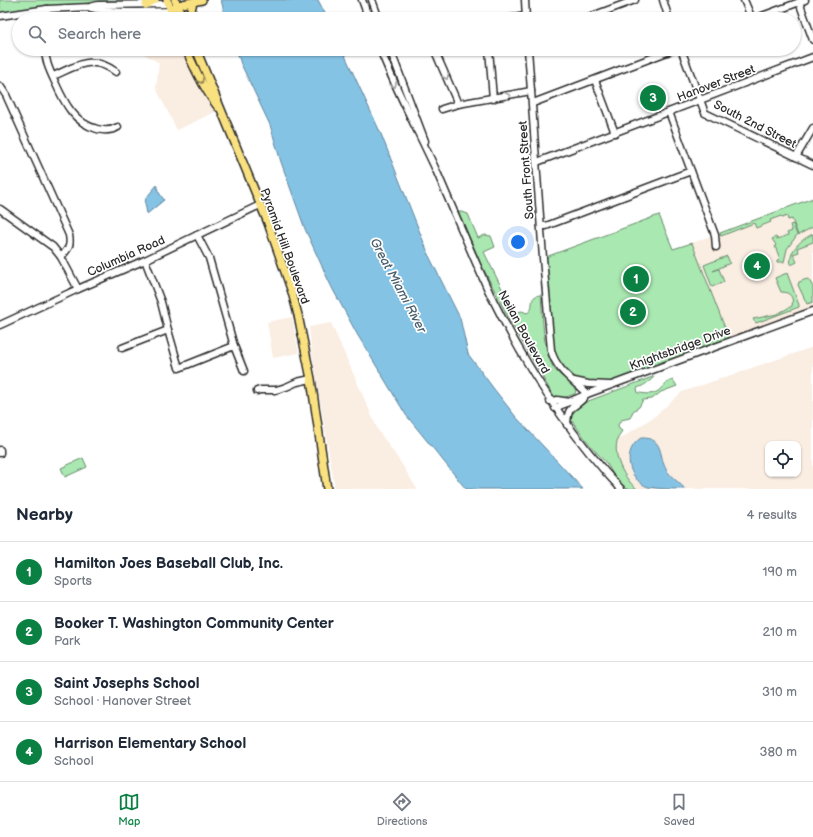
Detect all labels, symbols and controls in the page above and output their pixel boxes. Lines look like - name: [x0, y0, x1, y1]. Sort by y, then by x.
- search box: [12, 12, 801, 56]
- icon: search: [26, 23, 48, 45]
- text: Search here: [58, 25, 141, 44]
- street label: Hanover Street: [675, 62, 757, 105]
- one-way arrow: [441, 72, 449, 80]
- one-way arrow: [196, 77, 203, 84]
- one-way arrow: [390, 81, 398, 88]
- pin: 3: [640, 83, 666, 113]
- one-way arrow: [505, 92, 511, 101]
- street label: South 2nd Street: [711, 97, 799, 152]
- street label: South Front Street: [516, 120, 537, 220]
- street label: Pyramid Hill Boulevard: [257, 186, 312, 306]
- your location: [508, 232, 528, 252]
- street label: Columbia Road: [85, 233, 167, 280]
- water label: Great Miami River: [366, 235, 430, 337]
- pin: 4: [744, 251, 770, 281]
- pin: 1: [623, 264, 649, 294]
- street label: Neilan Boulevard: [494, 288, 553, 377]
- pin: 2: [620, 297, 646, 327]
- street label: Knightsbridge Drive: [627, 323, 733, 374]
- map controls: [765, 441, 801, 477]
- button: locate: [765, 441, 801, 477]
- text: Nearby: [16, 505, 73, 525]
- text: 4 results: [747, 507, 797, 523]
- text: Hamilton Joes Baseball Club, Inc.: [54, 554, 283, 573]
- text: 1: [26, 564, 32, 580]
- text: 190 m: [763, 564, 797, 580]
- text: Sports: [54, 573, 92, 589]
- text: Booker T. Washington Community Center: [54, 614, 334, 633]
- text: 2: [25, 624, 33, 640]
- text: 210 m: [763, 624, 797, 640]
- text: Park: [54, 633, 80, 649]
- text: Saint Josephs School: [54, 674, 199, 693]
- text: 3: [25, 684, 33, 700]
- text: 310 m: [762, 684, 797, 700]
- text: School · Hanover Street: [54, 693, 191, 709]
- text: Harrison Elementary School: [54, 734, 246, 753]
- text: 4: [25, 744, 33, 760]
- text: 380 m: [760, 744, 797, 760]
- text: School: [54, 753, 94, 769]
- tab: Map: [118, 791, 140, 828]
- tab: Directions: [377, 791, 427, 828]
- tab: Saved: [664, 791, 695, 828]

